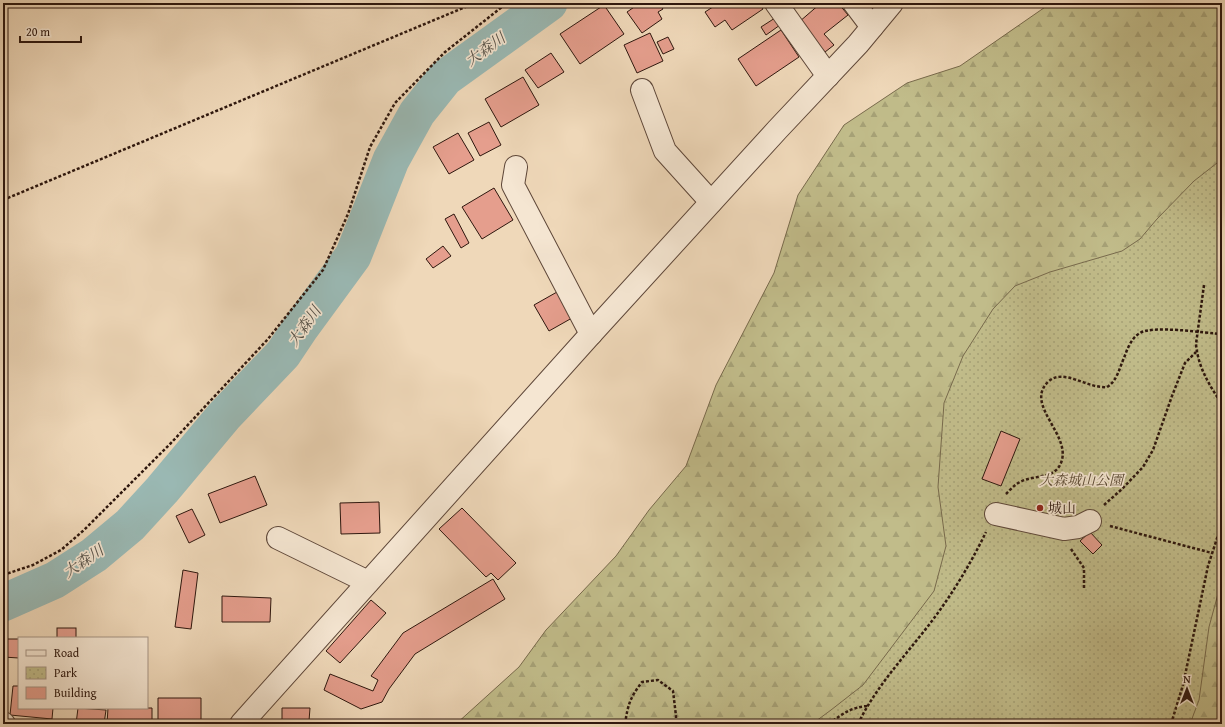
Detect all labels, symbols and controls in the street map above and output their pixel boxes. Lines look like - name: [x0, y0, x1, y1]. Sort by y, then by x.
- scale bar: [20, 18, 81, 44]
- text: 20 m: [26, 23, 50, 40]
- water label: 大森川: [461, 26, 511, 71]
- water label: 大森川: [282, 300, 327, 350]
- park label: 大森城山公園: [1039, 470, 1125, 490]
- place label: 城山: [1048, 498, 1076, 518]
- marker: 城山: [1035, 503, 1045, 513]
- water label: 大森川: [58, 539, 109, 582]
- legend: [18, 637, 148, 709]
- text: Road: [54, 644, 80, 661]
- text: Park: [54, 664, 78, 681]
- north arrow: [1167, 669, 1207, 709]
- text: N: [1183, 671, 1191, 687]
- text: Building: [54, 684, 97, 701]

